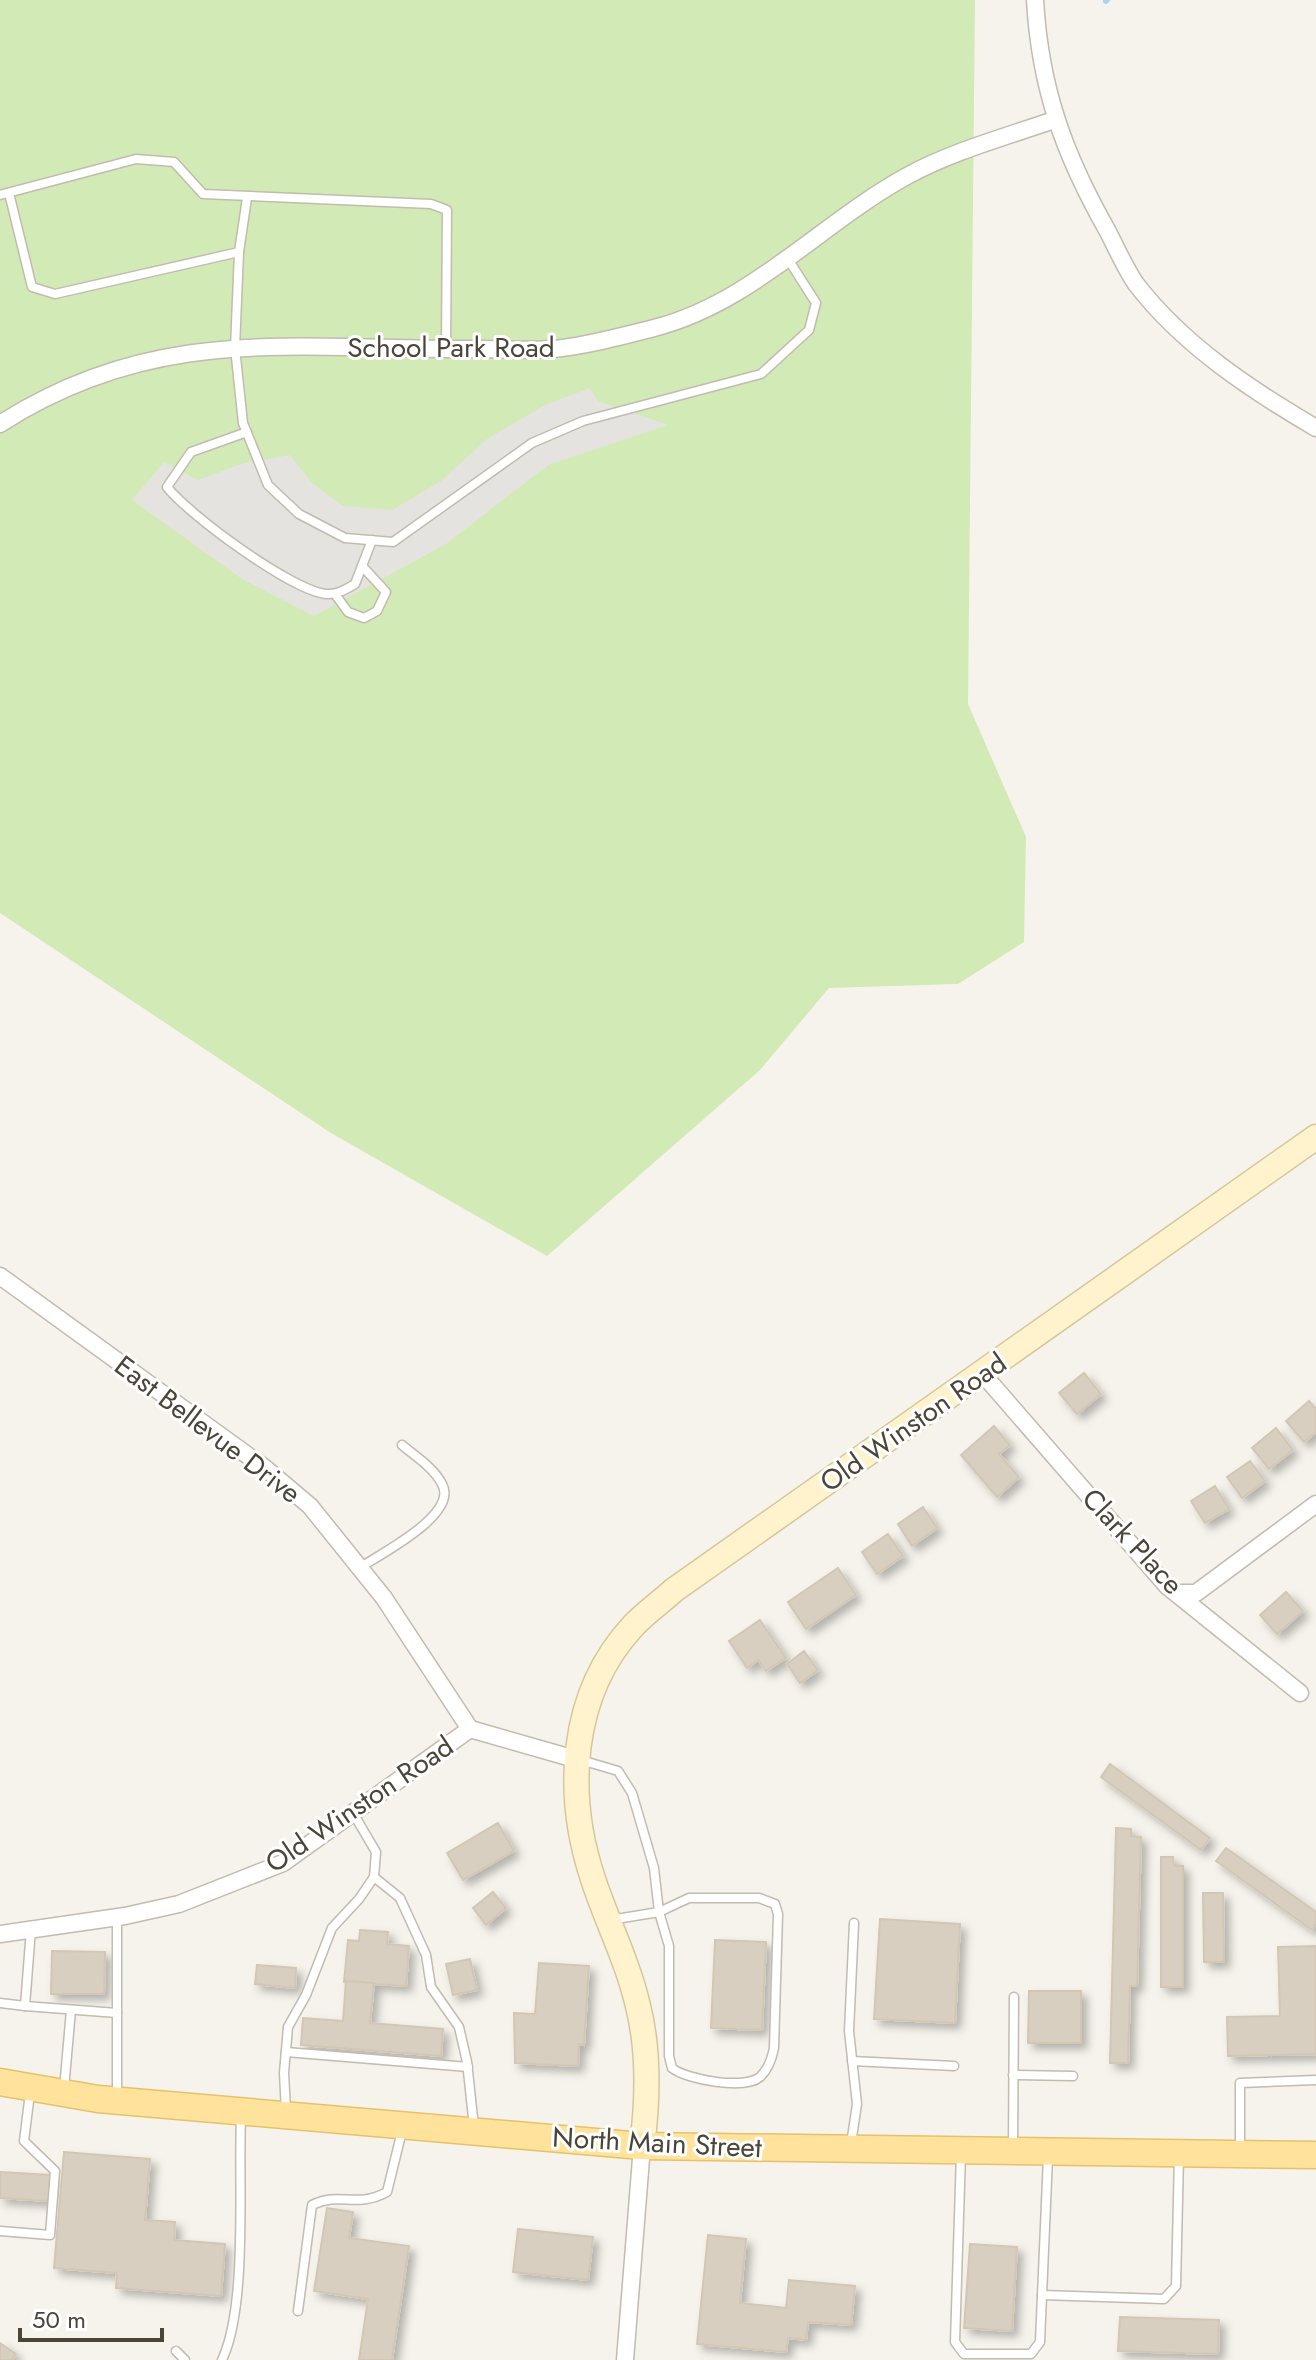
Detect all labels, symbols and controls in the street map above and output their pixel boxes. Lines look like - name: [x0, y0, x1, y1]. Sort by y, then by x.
- street label: School Park Road: [347, 327, 555, 368]
- street label: Old Winston Road: [812, 1343, 1015, 1502]
- street label: East Bellevue Drive: [106, 1346, 310, 1513]
- street label: Clark Place: [1072, 1479, 1193, 1604]
- street label: Old Winston Road: [257, 1726, 462, 1883]
- street label: North Main Street: [551, 2117, 763, 2168]
- scale bar: [20, 2292, 162, 2342]
- text: 50 m: [32, 2302, 86, 2337]

